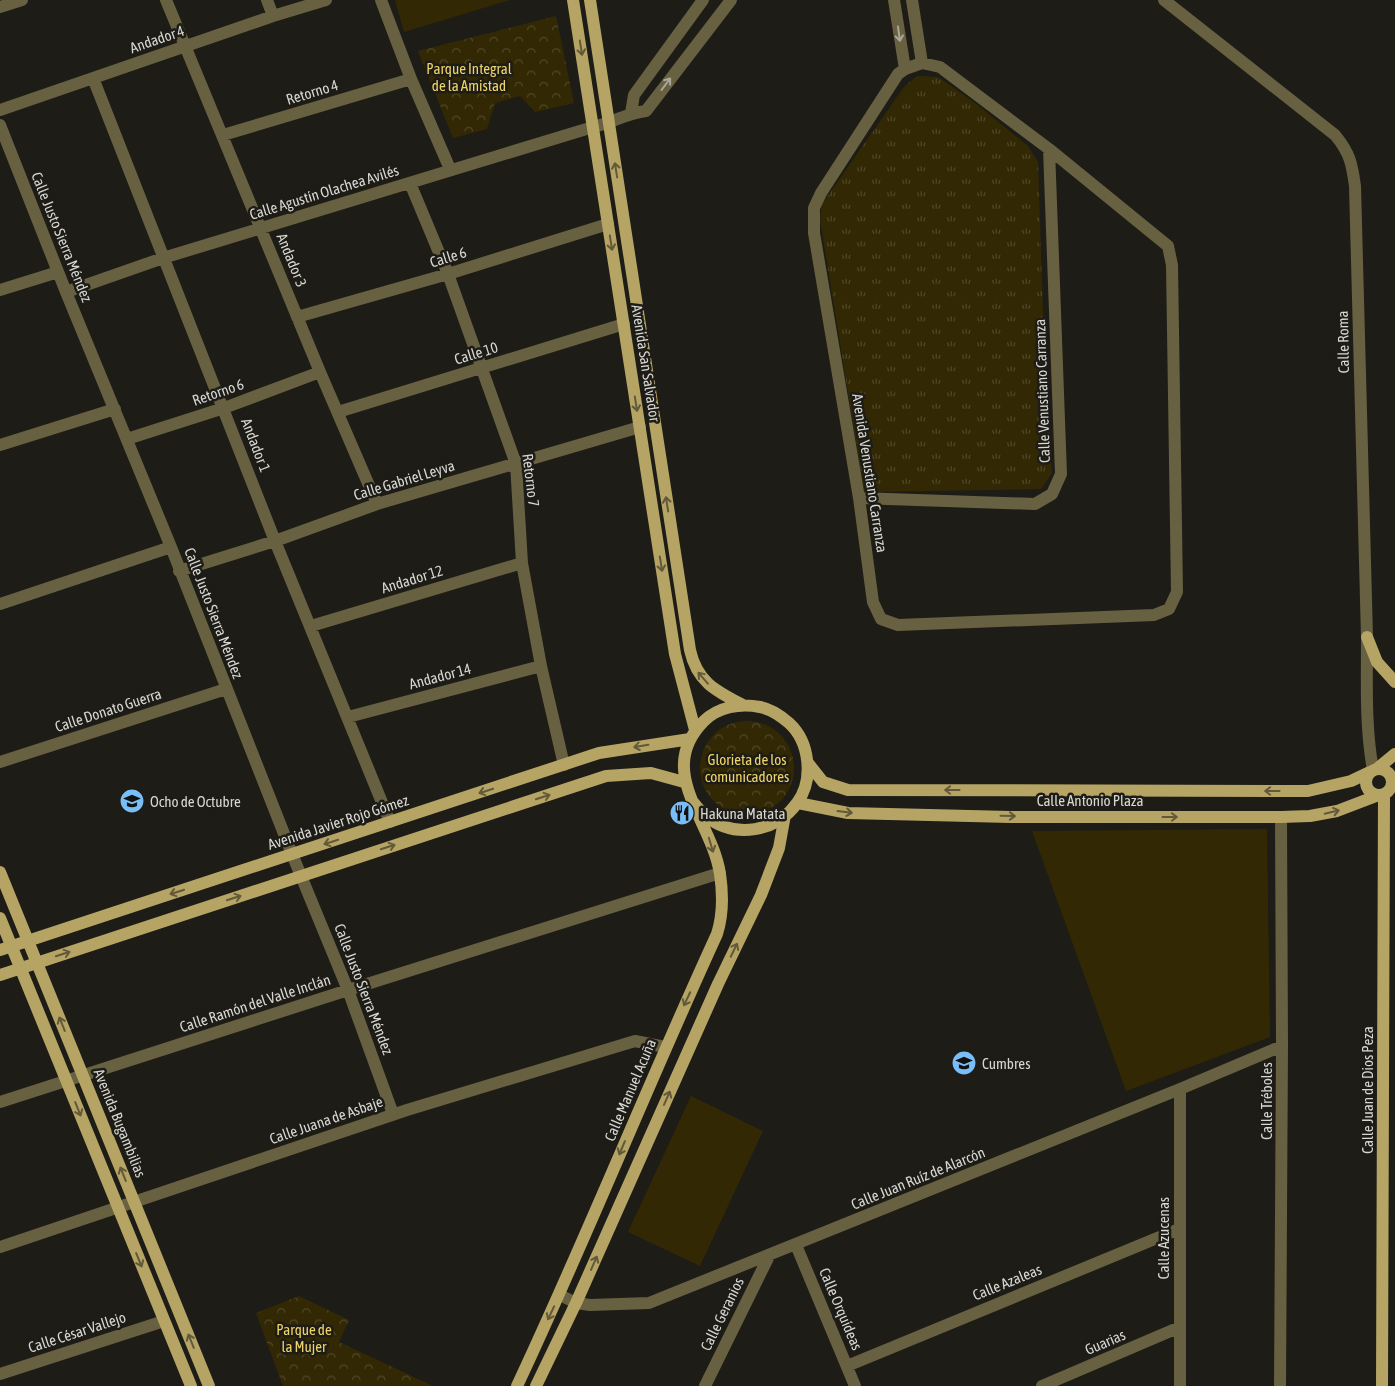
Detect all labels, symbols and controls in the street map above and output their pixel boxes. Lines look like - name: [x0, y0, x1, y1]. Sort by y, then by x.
- street label: Andador 4: [128, 22, 186, 56]
- one-way arrow: [894, 26, 904, 42]
- one-way arrow: [576, 40, 586, 56]
- park label: Parque Integral de la Amistad: [426, 60, 512, 94]
- street label: Retorno 4: [284, 76, 340, 108]
- one-way arrow: [661, 78, 672, 91]
- street label: Calle Agustín Olachea Avilés: [247, 161, 401, 223]
- one-way arrow: [610, 162, 620, 178]
- street label: Calle Justo Sierra Méndez: [28, 170, 96, 305]
- street label: Andador 3: [274, 231, 310, 289]
- one-way arrow: [606, 235, 616, 251]
- street label: Calle 6: [428, 243, 468, 271]
- street label: Avenida San Salvador: [628, 303, 664, 423]
- street label: Calle Roma: [1334, 310, 1352, 374]
- street label: Calle Venustiano Carranza: [1031, 319, 1053, 463]
- street label: Calle 10: [452, 338, 500, 368]
- street label: Retorno 6: [190, 375, 246, 409]
- street label: Avenida Venustiano Carranza: [849, 392, 891, 554]
- one-way arrow: [631, 396, 641, 412]
- street label: Andador 1: [238, 416, 274, 474]
- street label: Retorno 7: [519, 452, 543, 508]
- street label: Calle Gabriel Leyva: [351, 457, 457, 503]
- one-way arrow: [662, 496, 672, 512]
- street label: Calle Justo Sierra Méndez: [181, 545, 247, 681]
- one-way arrow: [656, 556, 666, 572]
- street label: Andador 12: [379, 562, 445, 596]
- street label: Andador 14: [407, 660, 473, 692]
- one-way arrow: [698, 672, 709, 685]
- street label: Calle Donato Guerra: [53, 685, 163, 735]
- one-way arrow: [634, 742, 650, 752]
- park label: Glorieta de los comunicadores: [705, 751, 789, 785]
- one-way arrow: [944, 785, 960, 795]
- one-way arrow: [1264, 786, 1280, 796]
- one-way arrow: [478, 787, 494, 796]
- school or university icon: Ocho de Octubre: [119, 788, 145, 814]
- street label: Avenida Javier Rojo Gómez: [266, 791, 411, 853]
- one-way arrow: [535, 791, 551, 801]
- street label: Calle Antonio Plaza: [1037, 792, 1143, 809]
- place label: Ocho de Octubre: [150, 793, 241, 810]
- restaurant icon: Hakuna Matata: [669, 800, 695, 826]
- place label: Hakuna Matata: [700, 805, 785, 822]
- one-way arrow: [837, 807, 853, 817]
- one-way arrow: [1324, 807, 1340, 816]
- one-way arrow: [1000, 812, 1016, 821]
- one-way arrow: [1162, 812, 1178, 822]
- one-way arrow: [323, 837, 339, 847]
- one-way arrow: [707, 837, 717, 853]
- one-way arrow: [380, 842, 396, 852]
- one-way arrow: [169, 888, 185, 897]
- one-way arrow: [226, 893, 241, 902]
- street label: Calle Justo Sierra Méndez: [331, 921, 397, 1057]
- one-way arrow: [730, 943, 739, 958]
- one-way arrow: [55, 949, 70, 958]
- street label: Calle Ramón del Valle Inclán: [178, 971, 332, 1035]
- one-way arrow: [682, 991, 691, 1006]
- one-way arrow: [56, 1017, 66, 1032]
- street label: Calle Juan de Dios Peza: [1359, 1026, 1376, 1154]
- street label: Calle Manuel Acuña: [601, 1036, 659, 1144]
- school or university icon: Cumbres: [951, 1050, 977, 1076]
- place label: Cumbres: [982, 1055, 1030, 1072]
- street label: Calle Tréboles: [1258, 1062, 1275, 1140]
- street label: Avenida Bugambilias: [90, 1066, 150, 1180]
- one-way arrow: [663, 1091, 673, 1106]
- street label: Calle Juana de Asbaje: [267, 1093, 385, 1147]
- one-way arrow: [74, 1101, 83, 1116]
- one-way arrow: [617, 1140, 627, 1155]
- street label: Calle Juan Ruíz de Alarcón: [849, 1143, 987, 1213]
- one-way arrow: [118, 1167, 127, 1182]
- street label: Calle Azucenas: [1155, 1197, 1172, 1279]
- one-way arrow: [135, 1252, 145, 1267]
- one-way arrow: [590, 1256, 600, 1271]
- street label: Calle Azaleas: [970, 1260, 1044, 1304]
- street label: Calle Orquídeas: [816, 1265, 866, 1353]
- street label: Calle Geranios: [697, 1275, 747, 1353]
- one-way arrow: [546, 1305, 555, 1320]
- street label: Calle César Vallejo: [26, 1308, 128, 1356]
- park label: Parque de la Mujer: [276, 1321, 332, 1355]
- street label: Guarias: [1082, 1326, 1128, 1358]
- one-way arrow: [186, 1334, 195, 1349]

